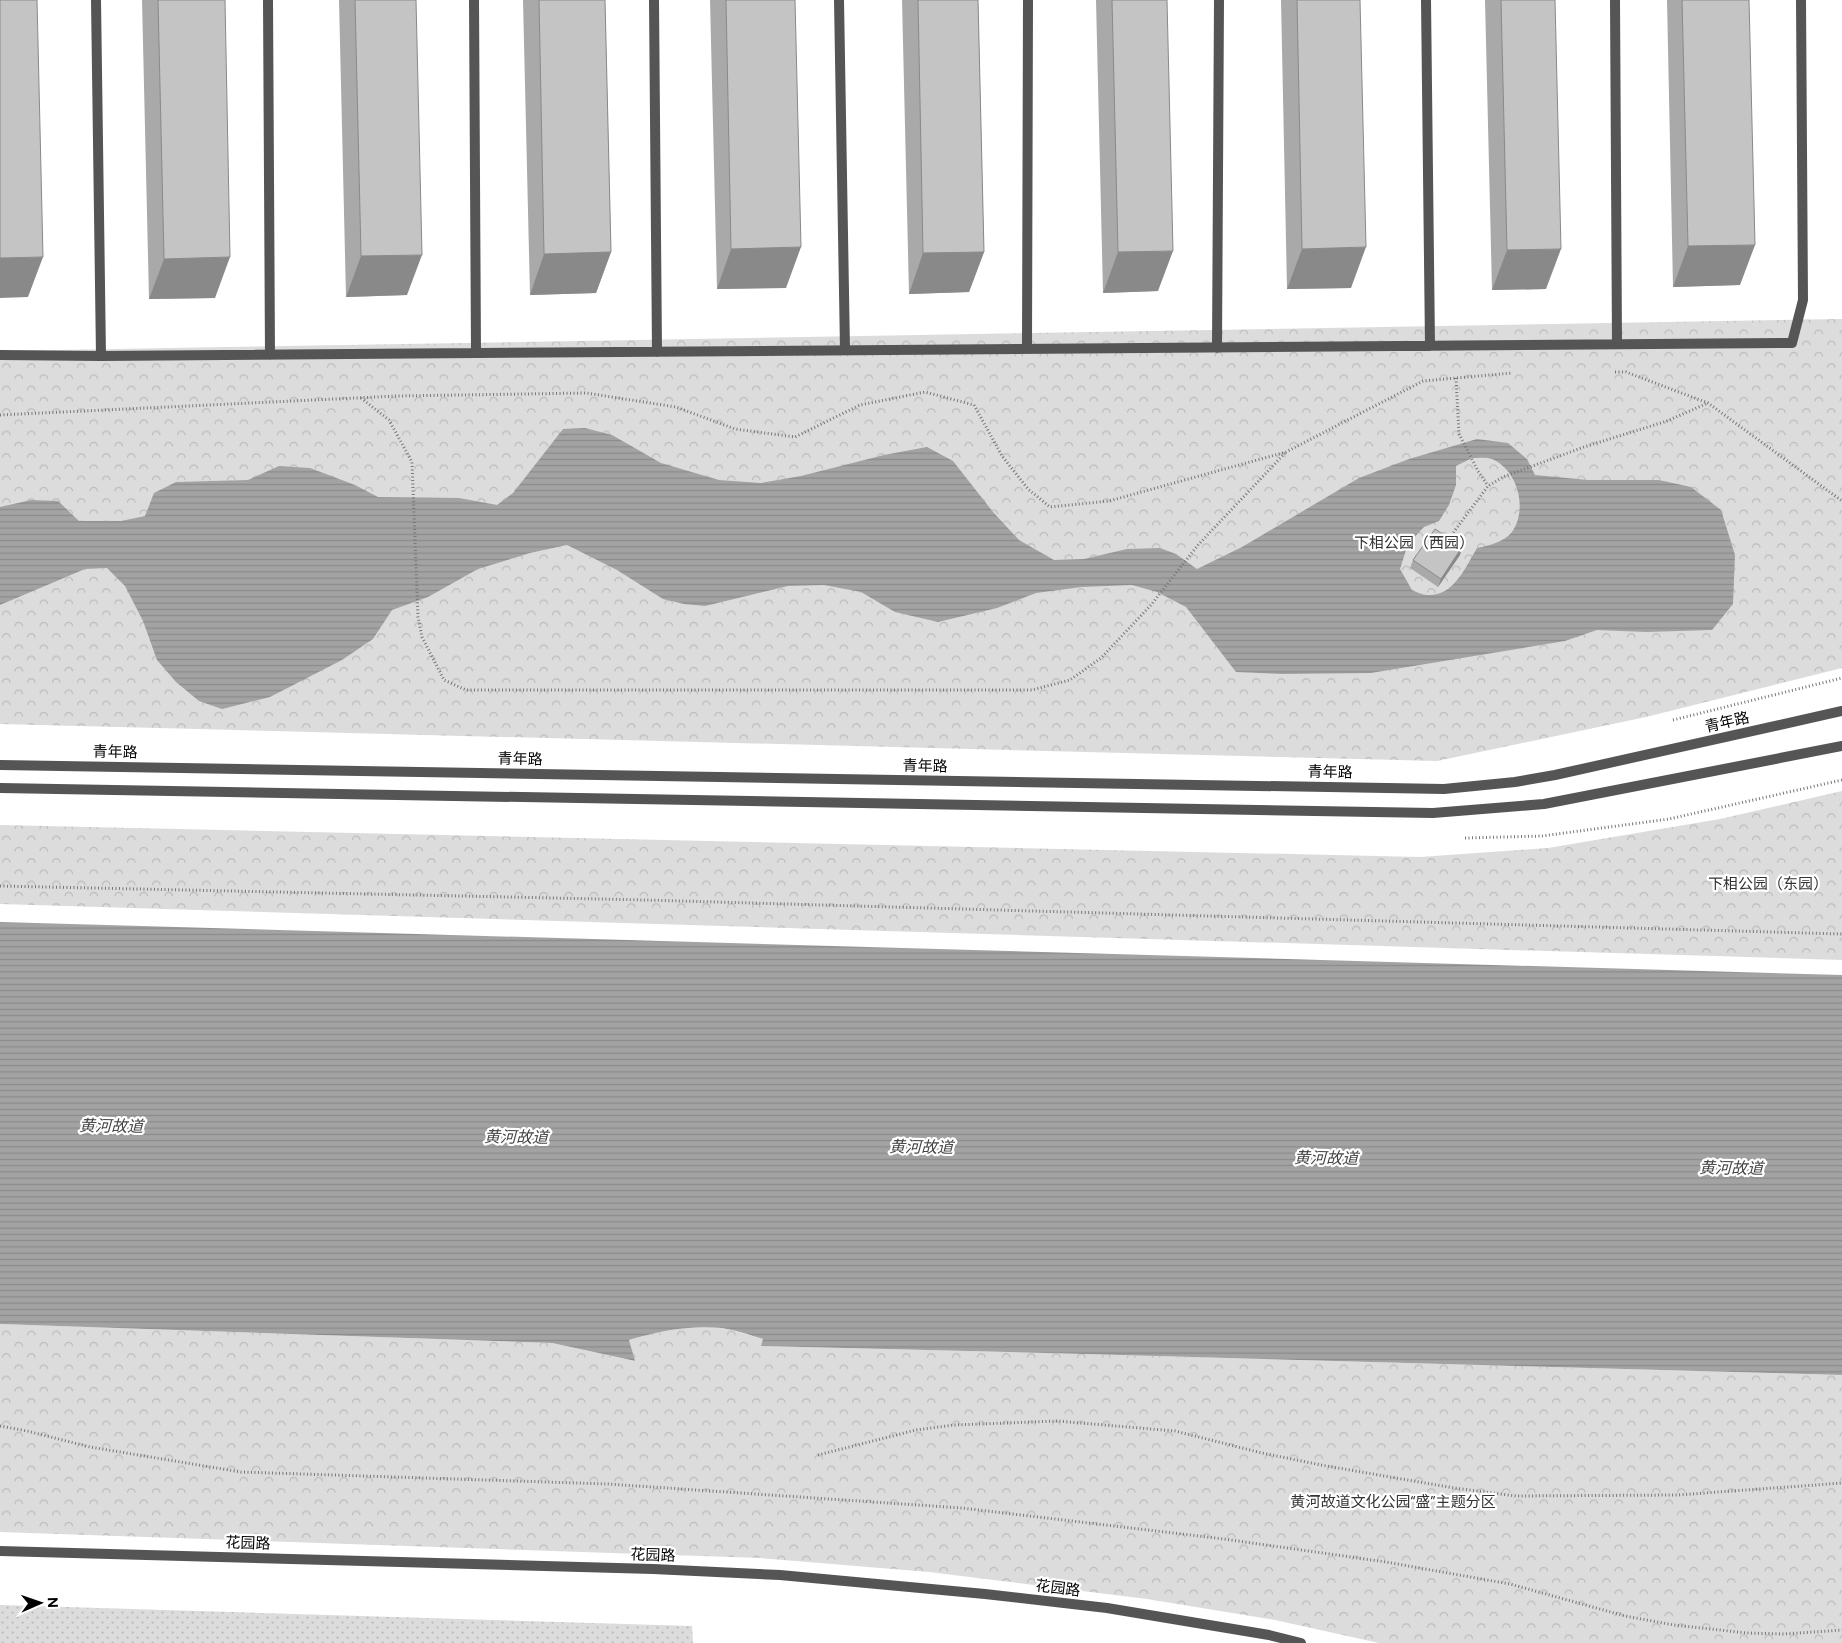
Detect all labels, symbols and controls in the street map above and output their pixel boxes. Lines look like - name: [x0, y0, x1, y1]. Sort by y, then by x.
- park label: 下相公园（西园）: [1354, 534, 1474, 552]
- street label: 青年路: [1703, 708, 1751, 736]
- street label: 青年路: [92, 743, 138, 761]
- street label: 青年路: [497, 750, 543, 768]
- street label: 青年路: [902, 757, 948, 775]
- street label: 青年路: [1307, 763, 1353, 781]
- park label: 下相公园（东园）: [1708, 875, 1828, 893]
- water label: 黄河故道: [79, 1116, 145, 1136]
- water label: 黄河故道: [484, 1127, 550, 1147]
- water label: 黄河故道: [889, 1137, 955, 1157]
- water label: 黄河故道: [1294, 1148, 1360, 1168]
- water label: 黄河故道: [1699, 1158, 1765, 1178]
- park label: 黄河故道文化公园“盛”主题分区: [1291, 1493, 1495, 1511]
- street label: 花园路: [225, 1533, 271, 1553]
- street label: 花园路: [630, 1545, 676, 1565]
- street label: 花园路: [1035, 1576, 1081, 1600]
- north arrow: [15, 1578, 65, 1628]
- text: N: [44, 1597, 61, 1608]

